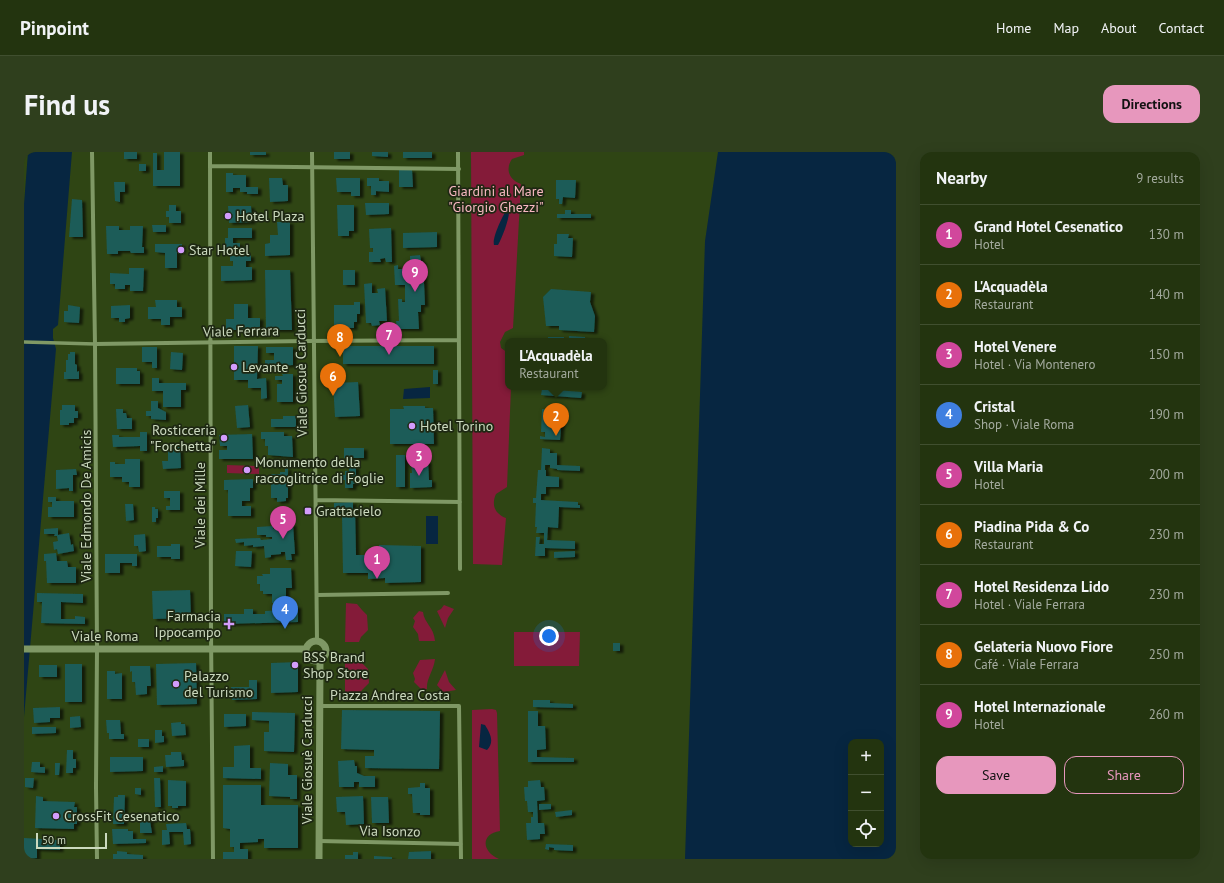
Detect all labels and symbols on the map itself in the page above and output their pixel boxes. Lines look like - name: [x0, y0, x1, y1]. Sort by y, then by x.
- park label: Giardini al Mare "Giorgio Ghezzi": [448, 182, 544, 216]
- place label: Hotel Plaza: [236, 207, 305, 225]
- marker: Hotel Plaza: [223, 211, 233, 221]
- place label: Star Hotel: [189, 241, 249, 259]
- marker: Star Hotel: [176, 245, 186, 255]
- pin: 9: [402, 259, 428, 292]
- street label: Viale Giosuè Carducci: [291, 309, 311, 438]
- street label: Viale Ferrara: [202, 321, 279, 341]
- pin: 7: [376, 322, 402, 355]
- pin: 8: [327, 324, 353, 357]
- place label: Levante: [242, 358, 288, 376]
- marker: Levante: [229, 362, 239, 372]
- pin: 6: [320, 363, 346, 396]
- pin: 2: [543, 403, 569, 436]
- place label: Hotel Torino: [420, 417, 493, 435]
- place label: Rosticceria "Forchetta": [150, 421, 216, 455]
- marker: Hotel Torino: [407, 421, 417, 431]
- street label: Viale Edmondo De Amicis: [77, 430, 95, 583]
- marker: Rosticceria "Forchetta": [219, 433, 229, 443]
- pin: 3: [406, 443, 432, 476]
- place label: Monumento della raccoglitrice di Foglie: [255, 453, 384, 487]
- street label: Viale dei Mille: [191, 462, 209, 549]
- marker: Monumento della raccoglitrice di Foglie: [242, 465, 252, 475]
- place label: Grattacielo: [316, 502, 381, 520]
- pin: 5: [270, 506, 296, 539]
- marker: Grattacielo: [303, 506, 313, 516]
- pin: 1: [364, 546, 390, 579]
- pin: 4: [272, 596, 298, 629]
- place label: Farmacia Ippocampo: [155, 607, 221, 641]
- marker: Farmacia Ippocampo: [224, 619, 234, 629]
- your location: [539, 626, 559, 646]
- street label: Viale Roma: [70, 627, 139, 645]
- place label: BSS Brand Shop Store: [303, 648, 368, 682]
- marker: BSS Brand Shop Store: [290, 660, 300, 670]
- place label: Palazzo del Turismo: [184, 667, 253, 701]
- marker: Palazzo del Turismo: [171, 679, 181, 689]
- street label: Piazza Andrea Costa: [330, 686, 450, 704]
- street label: Viale Giosuè Carducci: [298, 696, 316, 825]
- place label: CrossFit Cesenatico: [64, 807, 180, 825]
- marker: CrossFit Cesenatico: [51, 811, 61, 821]
- street label: Via Isonzo: [358, 821, 421, 841]
- scale bar: [36, 831, 107, 850]

